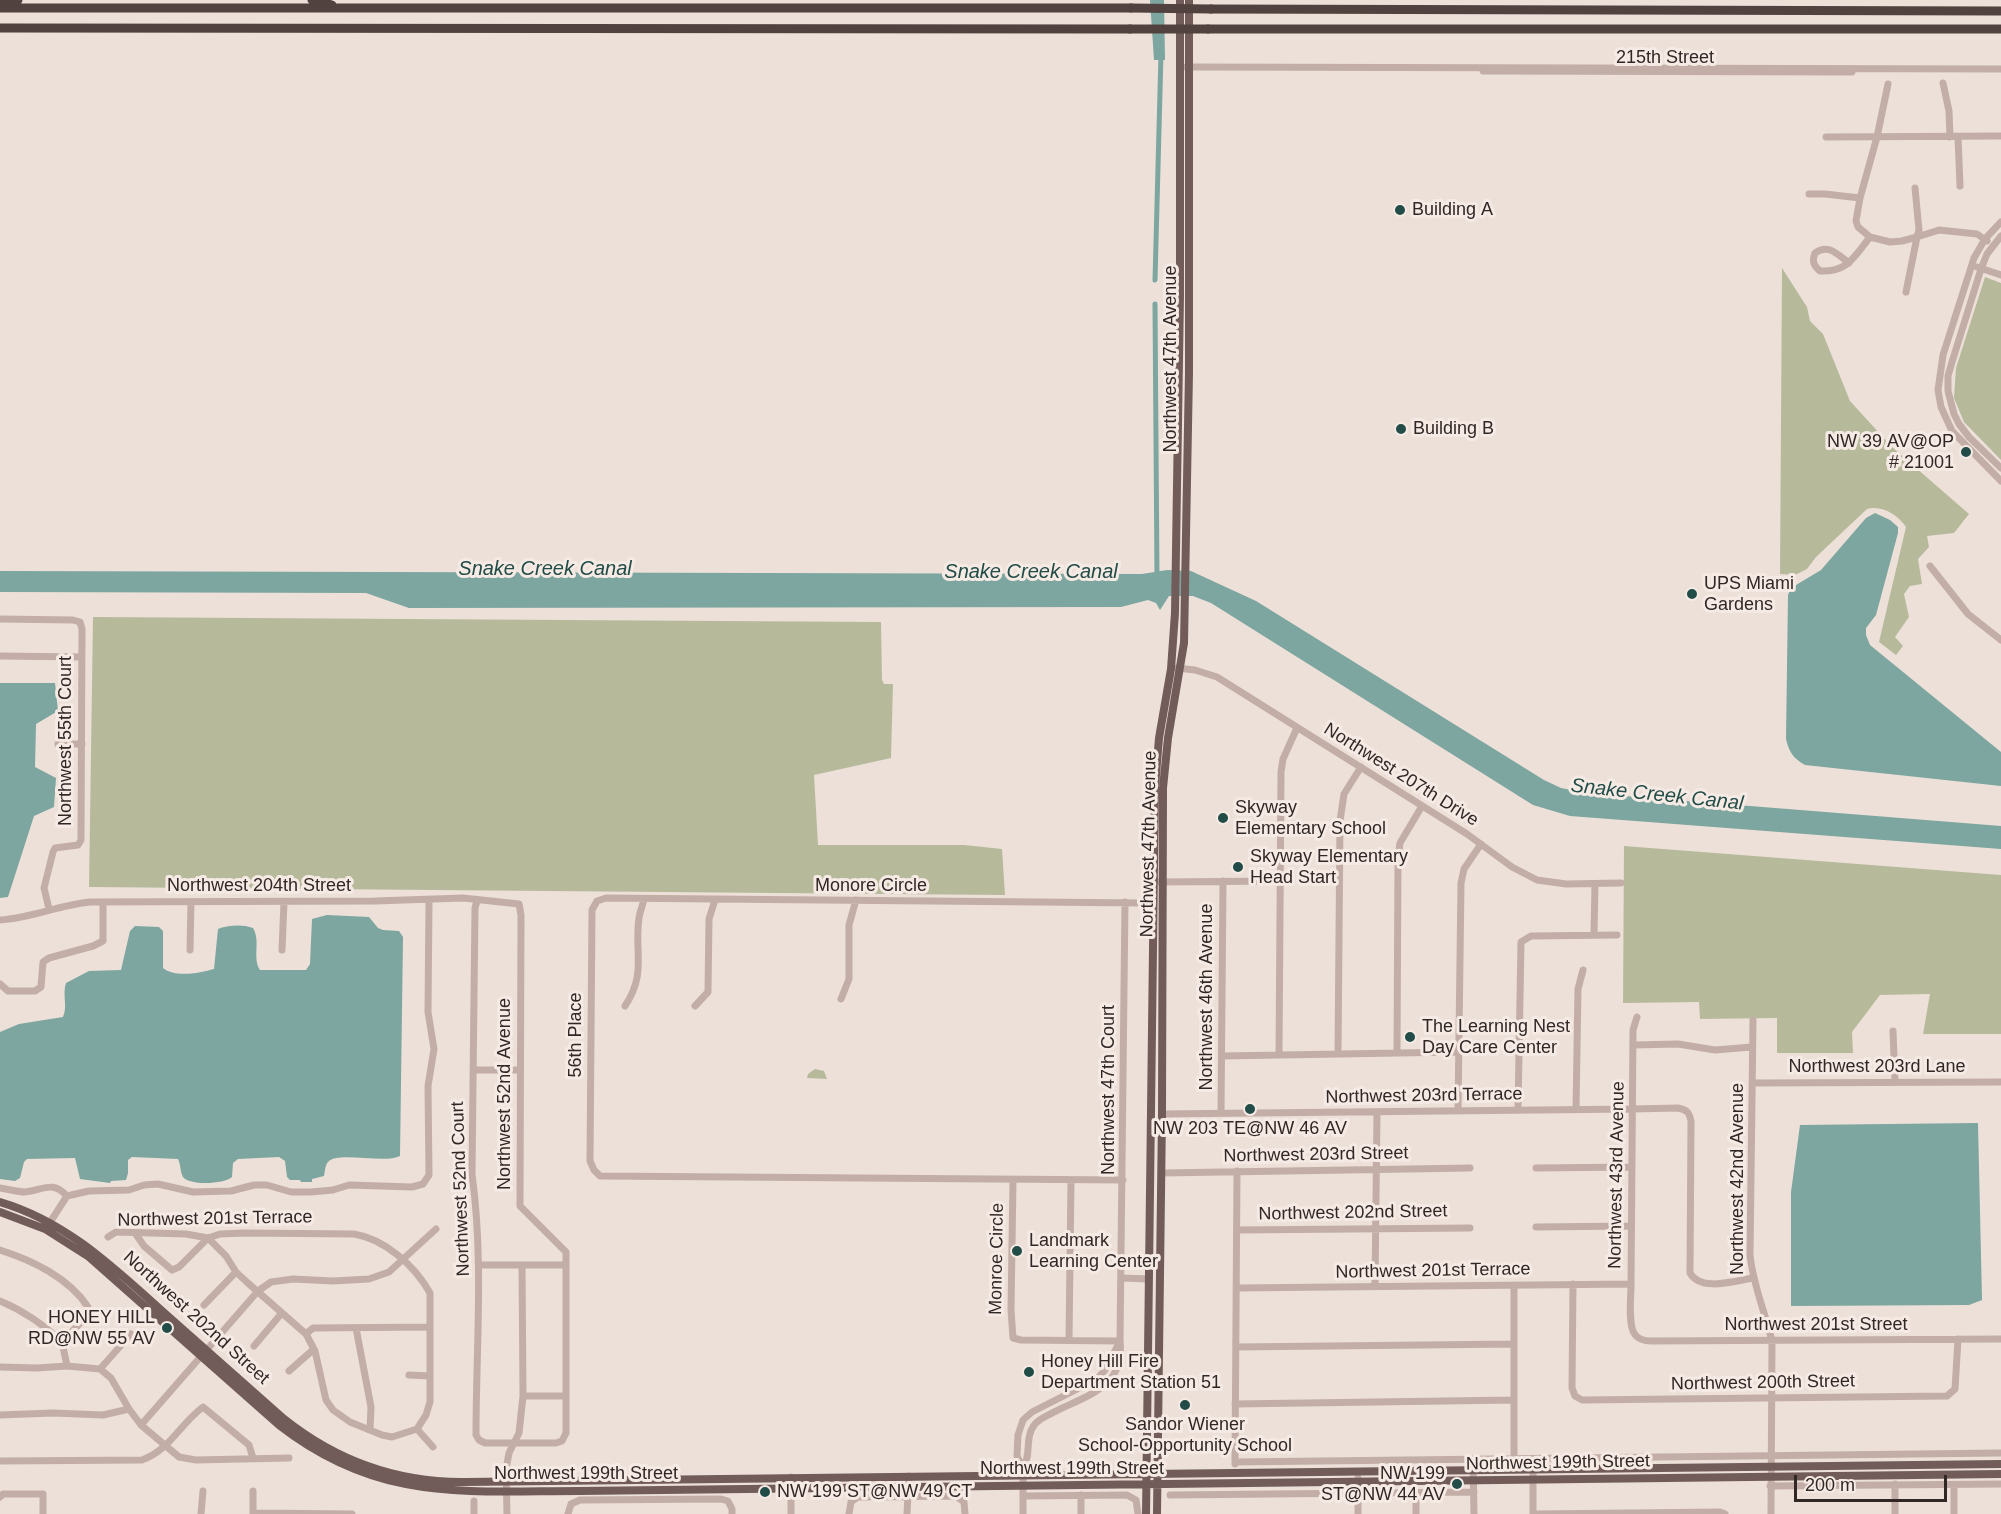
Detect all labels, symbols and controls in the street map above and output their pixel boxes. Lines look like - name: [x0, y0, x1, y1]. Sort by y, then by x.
- street label: 215th Street: [1616, 47, 1714, 69]
- place label: Building A: [1412, 199, 1493, 221]
- marker: Building A: [1393, 203, 1407, 217]
- street label: Northwest 47th Avenue: [1160, 266, 1182, 452]
- place label: Building B: [1413, 418, 1494, 440]
- marker: Building B: [1394, 422, 1408, 436]
- place label: NW 39 AV@OP # 21001: [1827, 431, 1954, 474]
- marker: NW 39 AV@OP # 21001: [1959, 445, 1973, 459]
- water label: Snake Creek Canal: [458, 557, 632, 581]
- water label: Snake Creek Canal: [944, 560, 1118, 584]
- place label: UPS Miami Gardens: [1704, 573, 1794, 616]
- marker: UPS Miami Gardens: [1685, 587, 1699, 601]
- street label: Northwest 55th Court: [55, 656, 77, 826]
- street label: Northwest 207th Drive: [1320, 719, 1482, 831]
- street label: Northwest 47th Avenue: [1137, 750, 1161, 938]
- water label: Snake Creek Canal: [1570, 774, 1744, 816]
- place label: Skyway Elementary School: [1235, 797, 1386, 840]
- marker: Skyway Elementary School: [1216, 811, 1230, 825]
- place label: Skyway Elementary Head Start: [1250, 846, 1408, 888]
- marker: Skyway Elementary Head Start: [1231, 860, 1245, 874]
- street label: Northwest 204th Street: [167, 875, 351, 897]
- street label: Monore Circle: [815, 875, 927, 897]
- street label: Northwest 46th Avenue: [1196, 904, 1218, 1090]
- street label: 56th Place: [565, 992, 587, 1078]
- street label: Northwest 52nd Avenue: [494, 998, 516, 1190]
- street label: Northwest 47th Court: [1098, 1005, 1120, 1175]
- place label: The Learning Nest Day Care Center: [1422, 1016, 1570, 1058]
- marker: The Learning Nest Day Care Center: [1403, 1030, 1417, 1044]
- street label: Northwest 203rd Lane: [1788, 1056, 1966, 1078]
- street label: Northwest 43rd Avenue: [1605, 1081, 1629, 1269]
- street label: Northwest 203rd Terrace: [1325, 1083, 1523, 1109]
- street label: Northwest 42nd Avenue: [1727, 1083, 1749, 1275]
- street label: Northwest 52nd Court: [447, 1101, 475, 1277]
- marker: NW 203 TE@NW 46 AV: [1243, 1102, 1257, 1116]
- place label: NW 203 TE@NW 46 AV: [1153, 1118, 1347, 1140]
- street label: Northwest 203rd Street: [1223, 1143, 1409, 1167]
- street label: Northwest 202nd Street: [1258, 1201, 1448, 1225]
- street label: Monroe Circle: [985, 1203, 1009, 1315]
- street label: Northwest 201st Terrace: [117, 1206, 313, 1232]
- place label: Landmark Learning Center: [1029, 1230, 1158, 1272]
- marker: Landmark Learning Center: [1010, 1244, 1024, 1258]
- street label: Northwest 202nd Street: [119, 1247, 273, 1389]
- street label: Northwest 201st Terrace: [1335, 1258, 1531, 1284]
- place label: HONEY HILL RD@NW 55 AV: [28, 1307, 155, 1350]
- street label: Northwest 201st Street: [1724, 1314, 1908, 1336]
- marker: HONEY HILL RD@NW 55 AV: [160, 1321, 174, 1335]
- place label: Honey Hill Fire Department Station 51: [1041, 1351, 1221, 1394]
- marker: Honey Hill Fire Department Station 51: [1022, 1365, 1036, 1379]
- street label: Northwest 200th Street: [1671, 1371, 1855, 1395]
- marker: Sandor Wiener School-Opportunity School: [1178, 1398, 1192, 1412]
- place label: Sandor Wiener School-Opportunity School: [1078, 1414, 1292, 1456]
- street label: Northwest 199th Street: [1466, 1451, 1650, 1475]
- street label: Northwest 199th Street: [980, 1458, 1164, 1480]
- street label: Northwest 199th Street: [494, 1463, 678, 1485]
- place label: NW 199 ST@NW 44 AV: [1321, 1463, 1445, 1506]
- scale bar: [1797, 1463, 1950, 1501]
- text: 200 m: [1805, 1475, 1855, 1495]
- marker: NW 199 ST@NW 44 AV: [1450, 1477, 1464, 1491]
- place label: NW 199 ST@NW 49 CT: [777, 1481, 972, 1503]
- marker: NW 199 ST@NW 49 CT: [758, 1485, 772, 1499]

